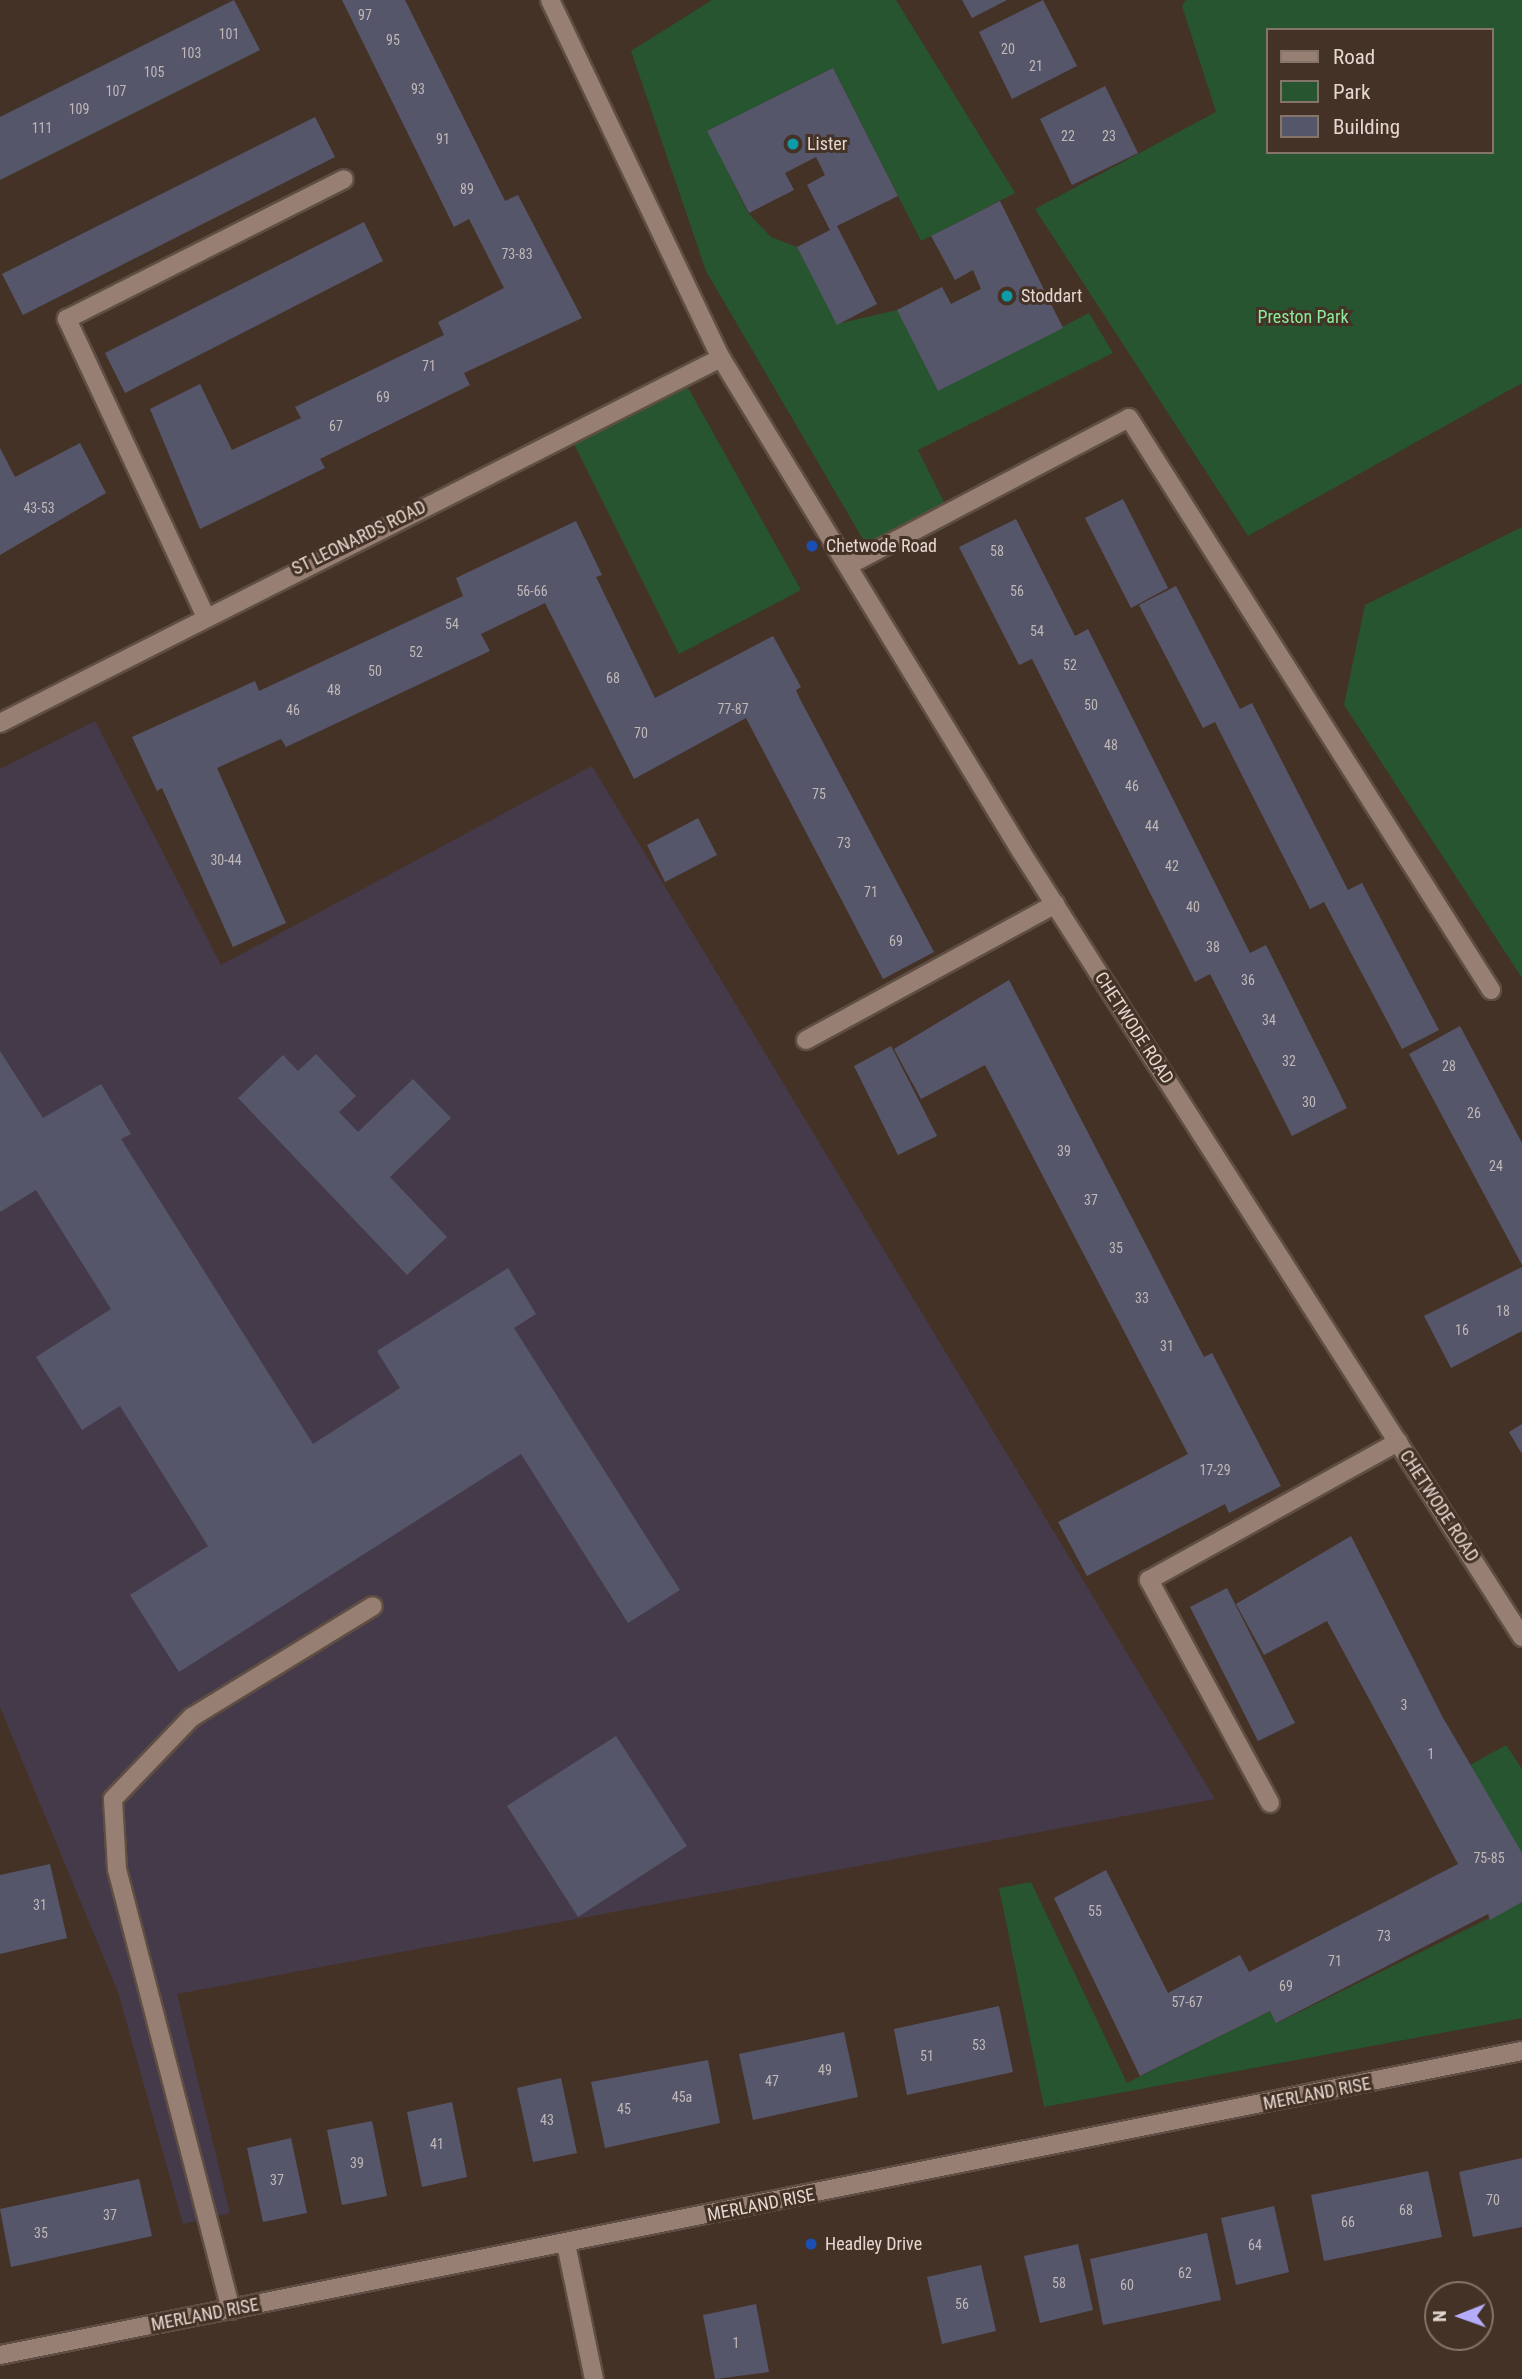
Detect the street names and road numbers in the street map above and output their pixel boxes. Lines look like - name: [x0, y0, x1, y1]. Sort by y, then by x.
- street label: ST LEONARDS ROAD: [288, 496, 430, 580]
- street label: CHETWODE ROAD: [1090, 968, 1178, 1088]
- street label: CHETWODE ROAD: [1395, 1446, 1483, 1566]
- street label: MERLAND RISE: [1261, 2073, 1373, 2115]
- street label: MERLAND RISE: [705, 2184, 817, 2226]
- street label: MERLAND RISE: [149, 2294, 261, 2336]

